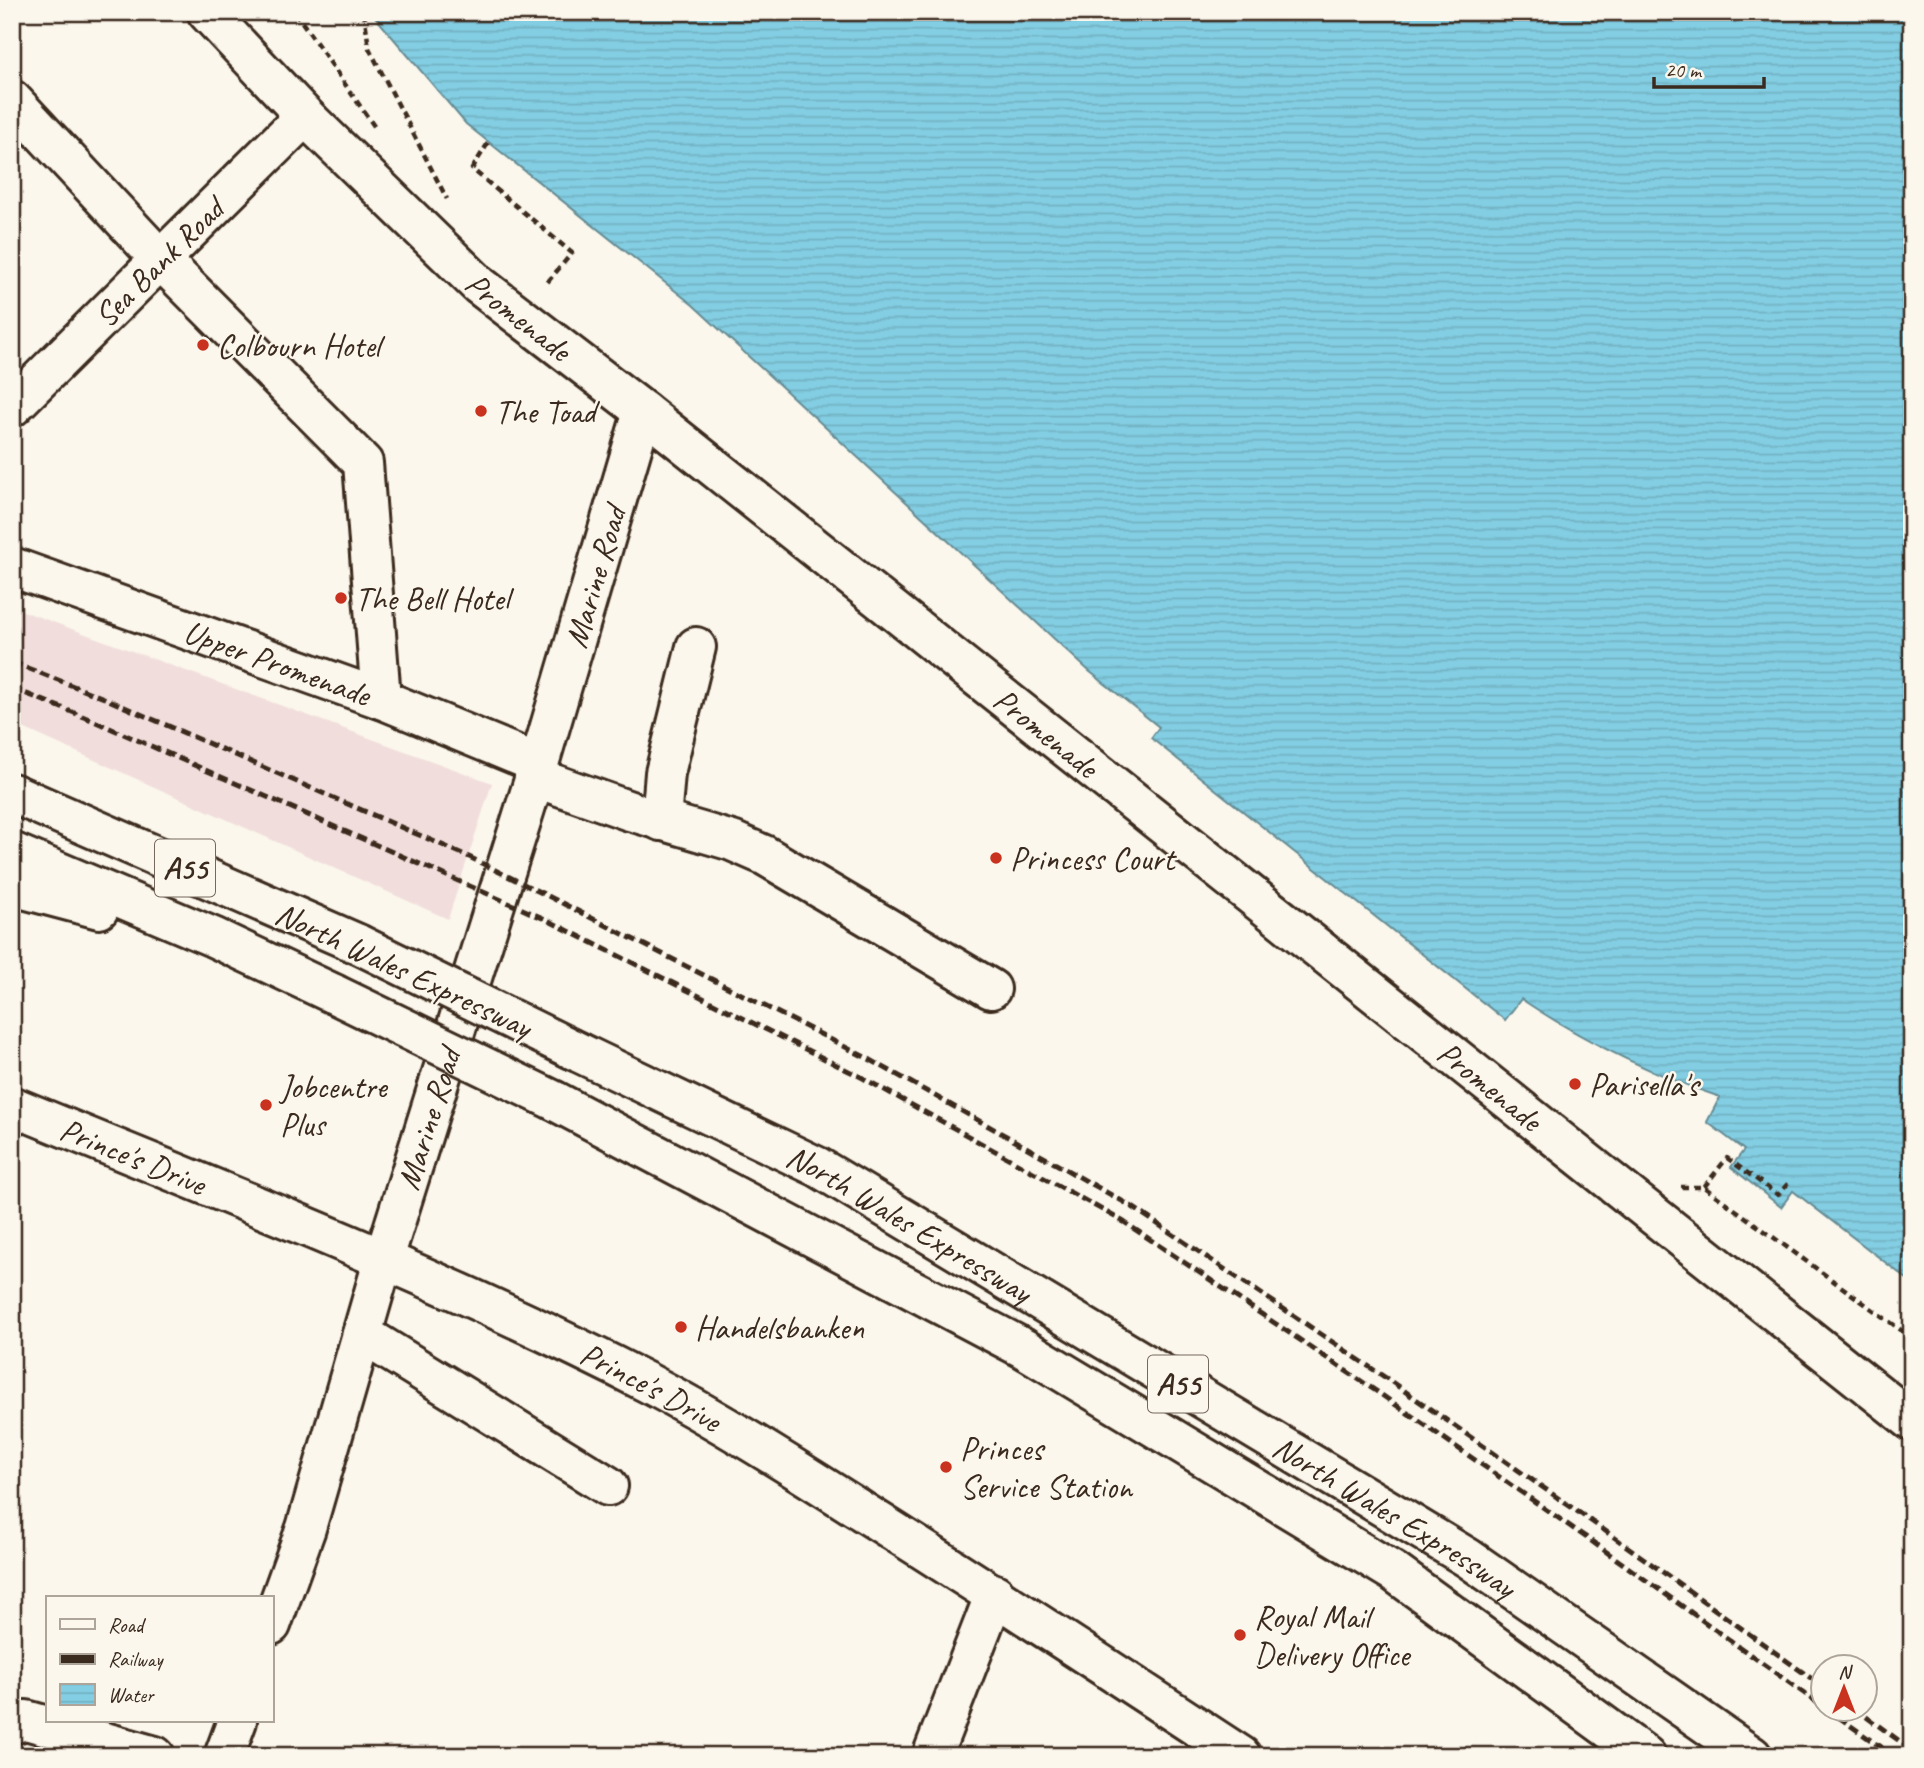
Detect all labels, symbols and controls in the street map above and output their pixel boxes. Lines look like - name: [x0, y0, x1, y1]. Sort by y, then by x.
- scale bar: [1654, 46, 1765, 90]
- text: 20 m: [1665, 57, 1703, 83]
- street label: Sea Bank Road: [85, 185, 236, 336]
- street label: Promenade: [456, 263, 581, 372]
- place label: Colbourn Hotel: [217, 325, 386, 367]
- marker: Colbourn Hotel: [195, 337, 211, 353]
- place label: The Toad: [495, 391, 600, 433]
- marker: The Toad: [473, 403, 489, 419]
- street label: Marine Road: [554, 497, 637, 653]
- place label: The Bell Hotel: [355, 578, 514, 620]
- marker: The Bell Hotel: [333, 590, 349, 606]
- street label: Upper Promenade: [178, 610, 378, 716]
- street label: Promenade: [985, 679, 1108, 789]
- place label: Princess Court: [1010, 838, 1177, 880]
- road number: A55: [155, 840, 215, 897]
- marker: Princess Court: [988, 850, 1004, 866]
- street label: North Wales Expressway: [269, 892, 541, 1049]
- street label: Promenade: [1429, 1032, 1552, 1142]
- street label: Marine Road: [387, 1039, 472, 1195]
- place label: Parisella's: [1589, 1064, 1701, 1106]
- place label: Jobcentre Plus: [278, 1066, 389, 1146]
- marker: Parisella's: [1567, 1076, 1583, 1092]
- marker: Jobcentre Plus: [258, 1097, 274, 1113]
- street label: Prince's Drive: [54, 1108, 214, 1206]
- street label: North Wales Expressway: [780, 1135, 1041, 1314]
- place label: Handelsbanken: [695, 1307, 864, 1349]
- marker: Handelsbanken: [673, 1319, 689, 1335]
- street label: Prince's Drive: [573, 1333, 731, 1442]
- road number: A55: [1148, 1356, 1208, 1413]
- street label: North Wales Expressway: [1265, 1426, 1526, 1609]
- place label: Princes Service Station: [960, 1428, 1134, 1508]
- marker: Princes Service Station: [938, 1459, 954, 1475]
- legend: [46, 1596, 273, 1722]
- place label: Royal Mail Delivery Office: [1254, 1596, 1412, 1676]
- text: Road: [108, 1612, 147, 1638]
- marker: Royal Mail Delivery Office: [1232, 1627, 1248, 1643]
- text: Railway: [108, 1646, 164, 1672]
- north arrow: [1808, 1652, 1878, 1722]
- text: N: [1838, 1660, 1853, 1684]
- text: Water: [108, 1682, 155, 1708]

